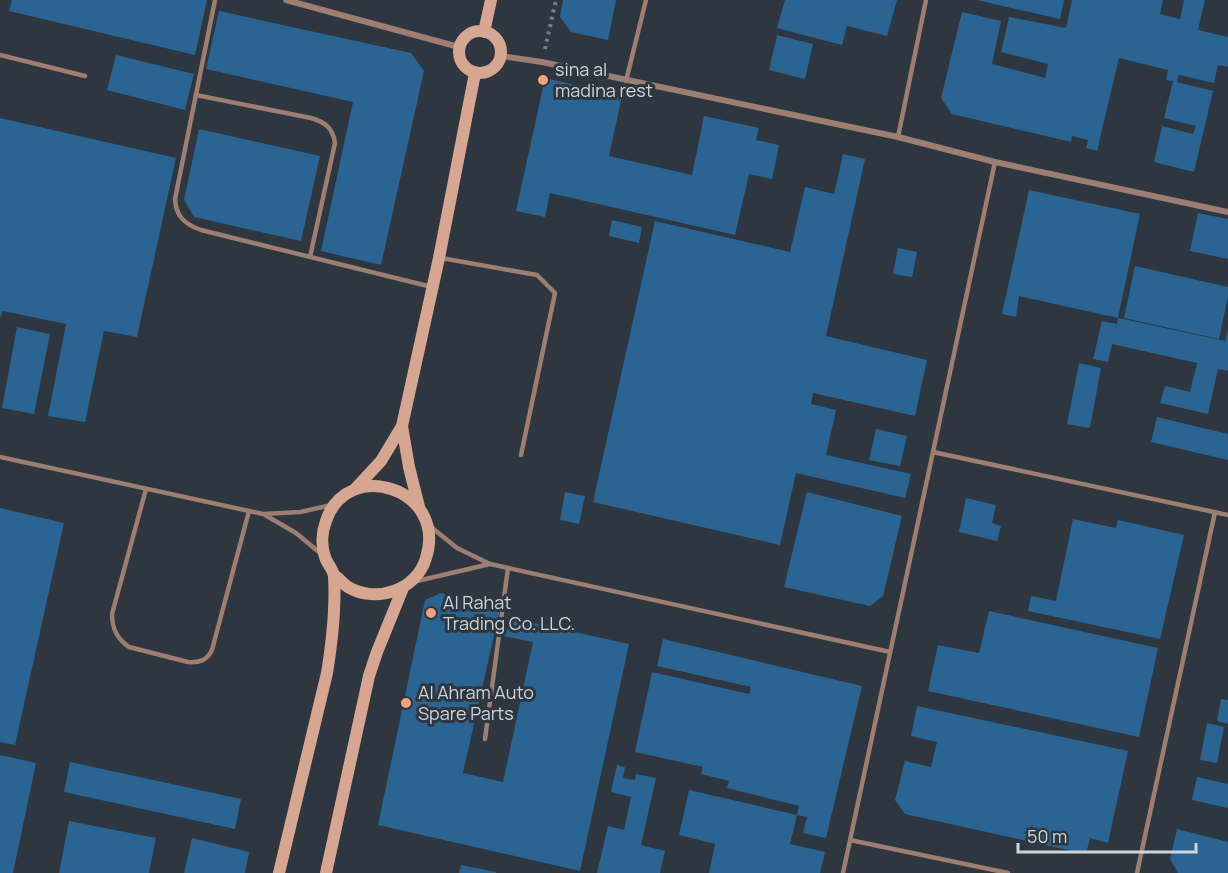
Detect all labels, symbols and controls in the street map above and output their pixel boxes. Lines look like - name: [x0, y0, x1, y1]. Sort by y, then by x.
- place label: sina al madina rest: [555, 57, 653, 102]
- marker: sina al madina rest: [536, 73, 550, 87]
- place label: Al Rahat Trading Co. LLC.: [443, 590, 575, 635]
- marker: Al Rahat Trading Co. LLC.: [424, 606, 438, 620]
- place label: Al Ahram Auto Spare Parts: [418, 680, 534, 725]
- marker: Al Ahram Auto Spare Parts: [399, 696, 413, 710]
- scale bar: [1018, 816, 1196, 854]
- text: 50 m: [1027, 824, 1067, 848]

